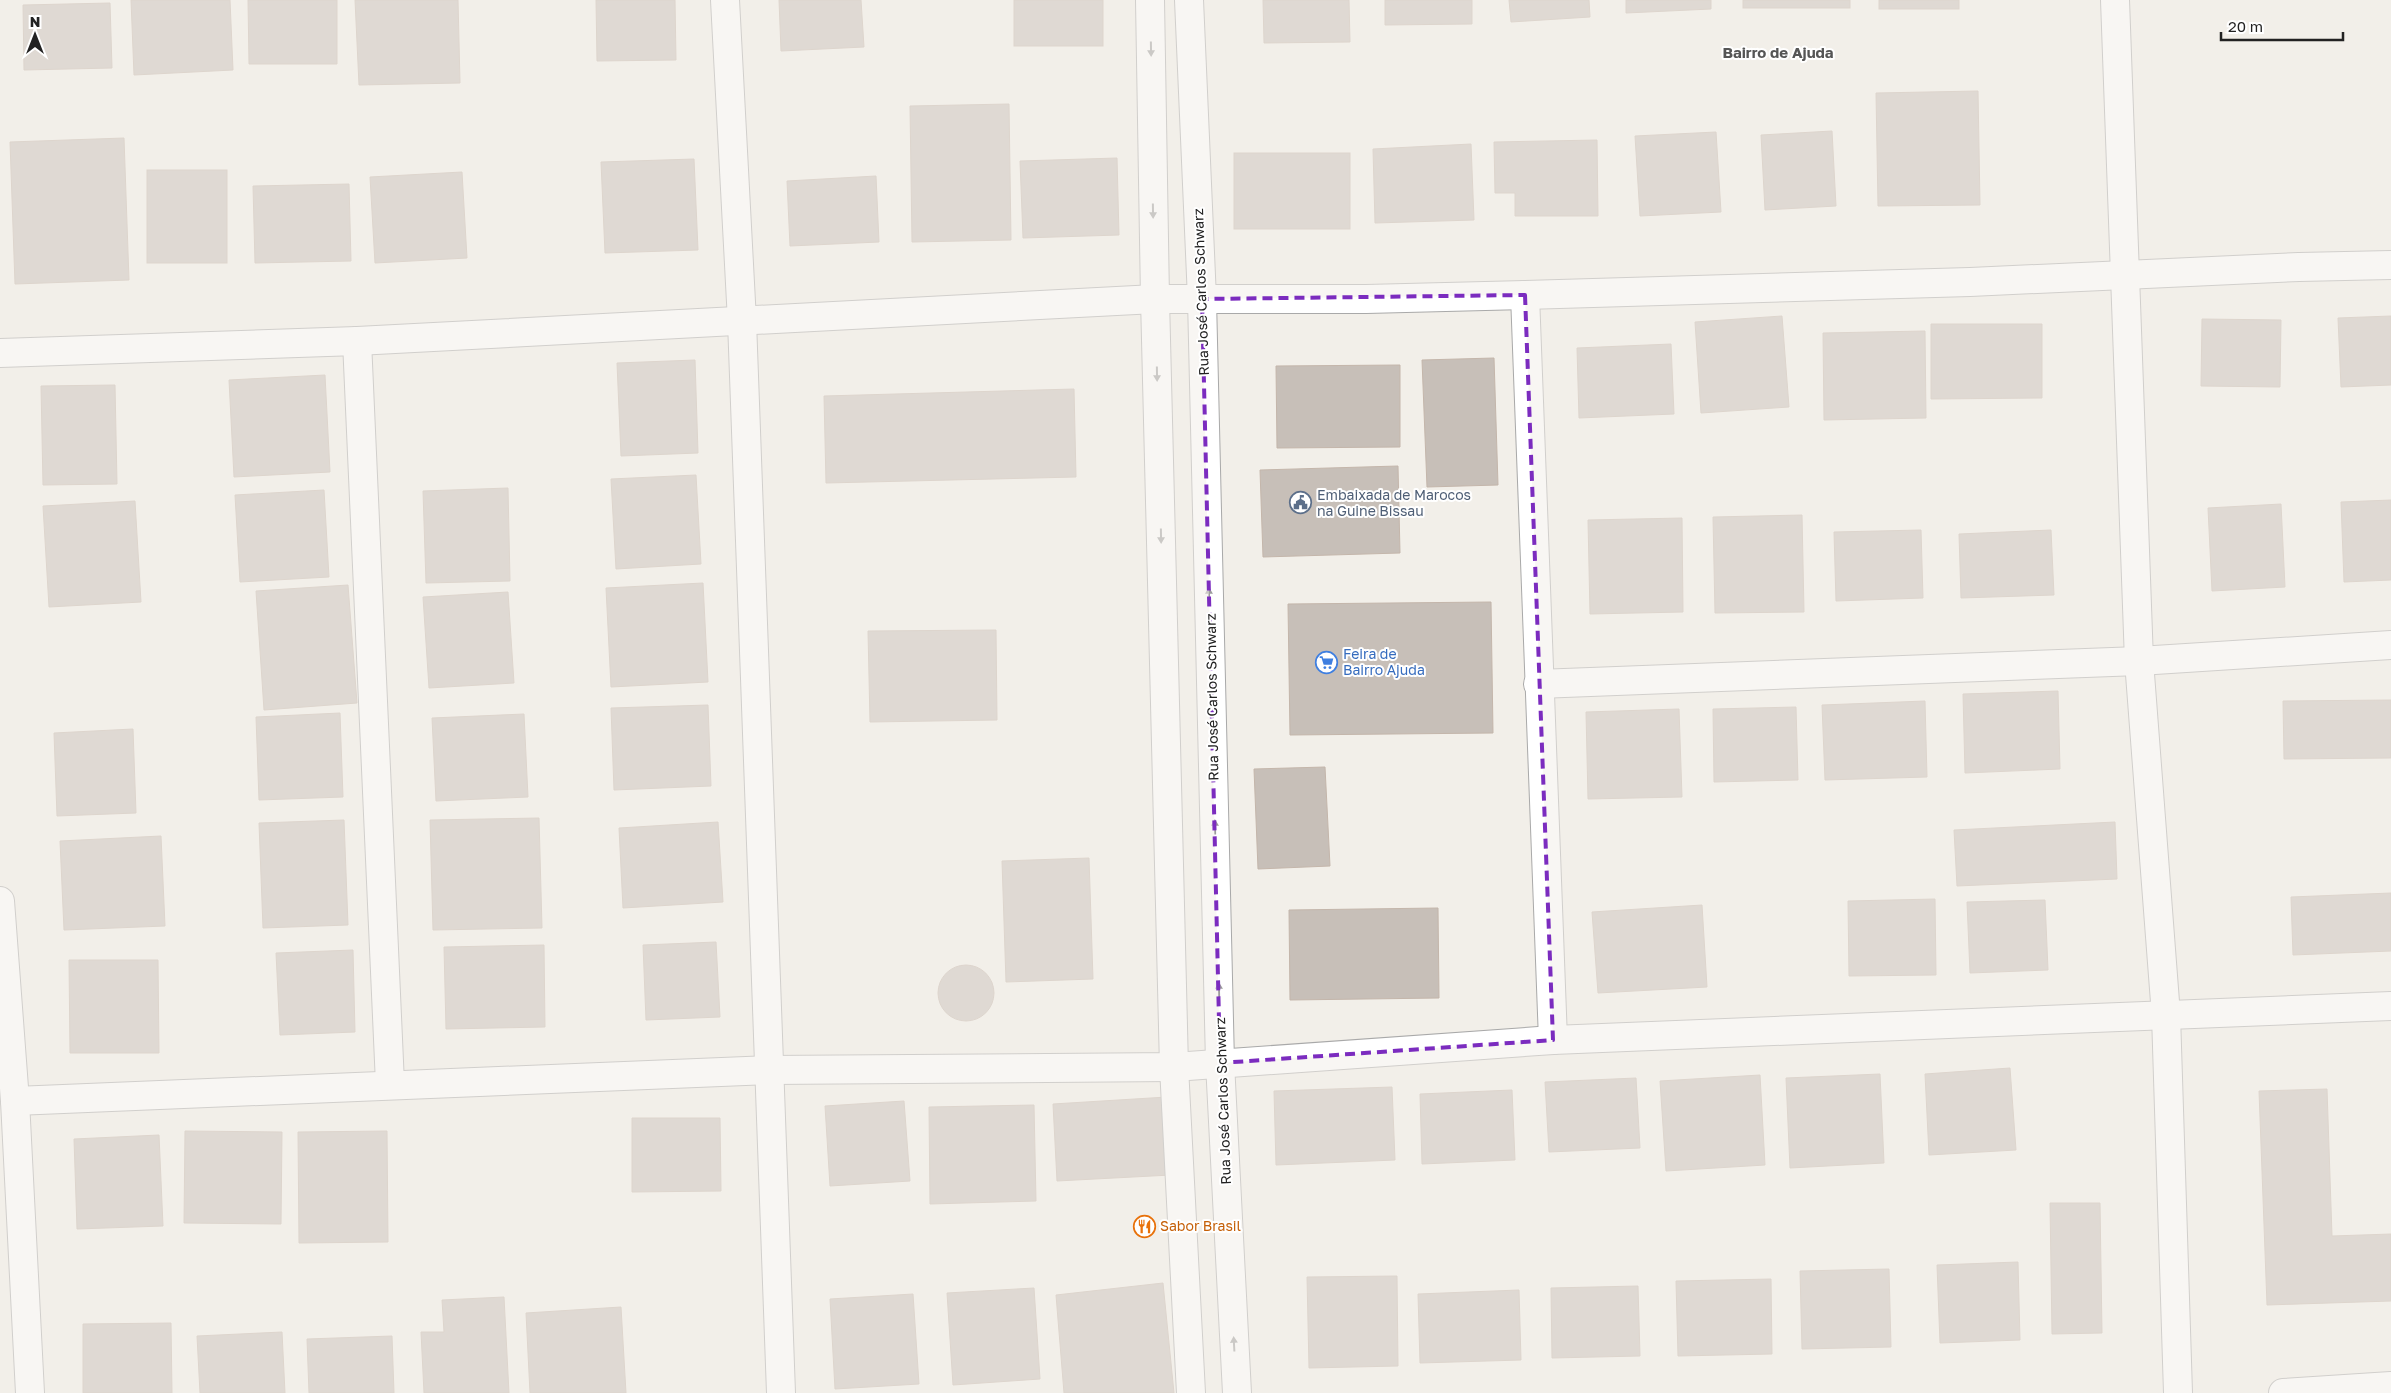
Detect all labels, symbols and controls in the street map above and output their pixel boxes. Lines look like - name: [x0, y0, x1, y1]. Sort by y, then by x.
- north arrow: [10, 10, 60, 60]
- scale bar: [2221, 10, 2344, 42]
- text: N: [30, 13, 40, 30]
- text: 20 m: [2228, 17, 2263, 35]
- one-way arrow: [1147, 41, 1155, 57]
- district label: Bairro de Ajuda: [1722, 43, 1834, 61]
- one-way arrow: [1150, 203, 1158, 219]
- street label: Rua José Carlos Schwarz: [1189, 208, 1212, 376]
- one-way arrow: [1153, 366, 1161, 382]
- place label: Embaixada de Marocos na Guine Bissau: [1317, 486, 1471, 519]
- public building icon: Embaixada de Marocos na Guine Bissau: [1289, 491, 1313, 515]
- one-way arrow: [1157, 528, 1165, 544]
- one-way arrow: [1205, 587, 1213, 603]
- street label: Rua José Carlos Schwarz: [1202, 613, 1221, 781]
- place label: Feira de Bairro Ajuda: [1343, 645, 1425, 678]
- supermarket icon: Feira de Bairro Ajuda: [1315, 650, 1339, 674]
- one-way arrow: [1210, 819, 1218, 835]
- one-way arrow: [1214, 981, 1222, 997]
- street label: Rua José Carlos Schwarz: [1211, 1017, 1234, 1185]
- restaurant icon: Sabor Brasil: [1132, 1214, 1156, 1238]
- place label: Sabor Brasil: [1160, 1217, 1241, 1234]
- one-way arrow: [1229, 1336, 1237, 1352]

